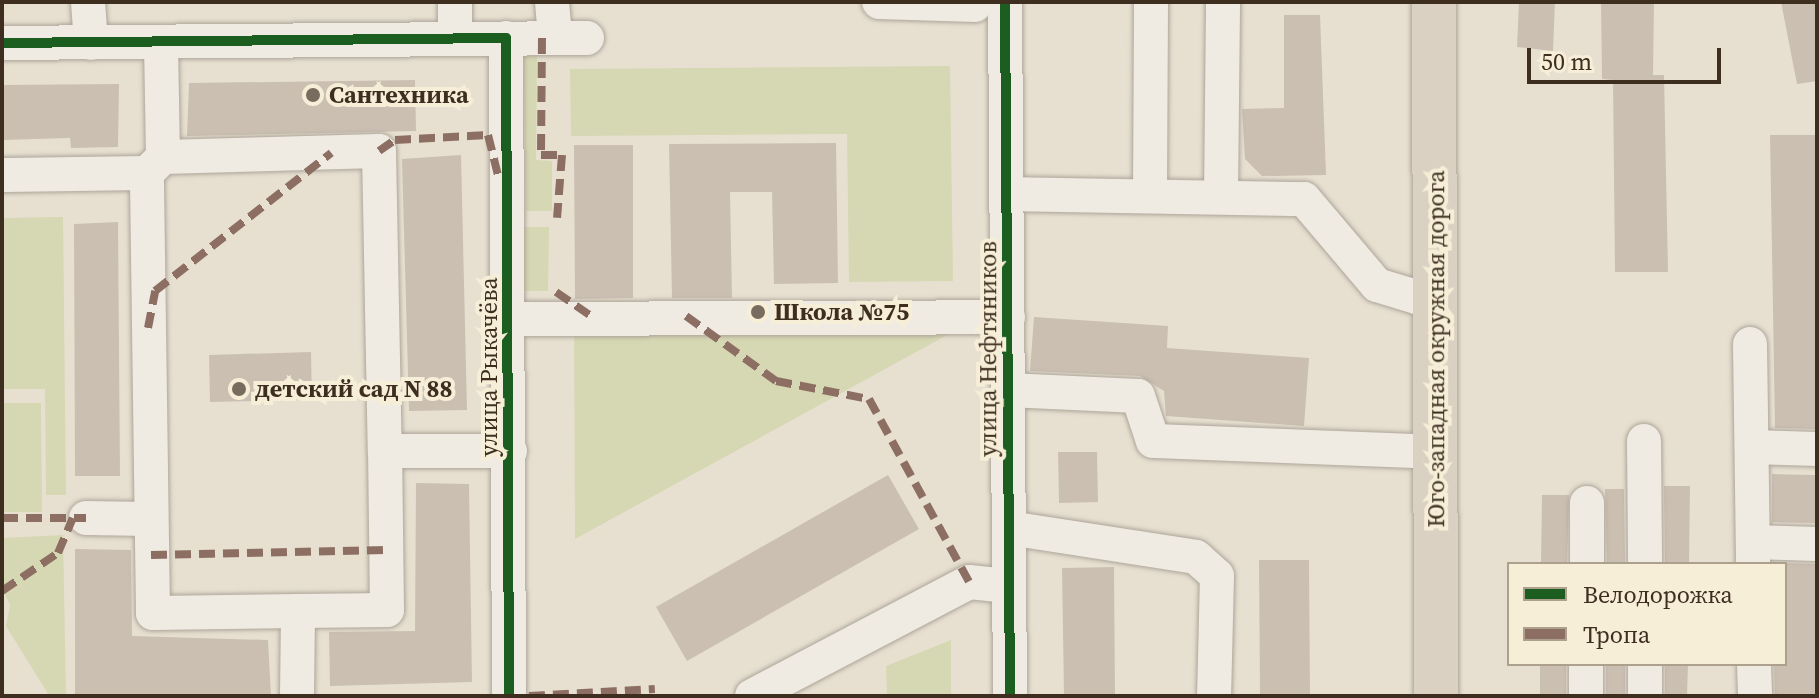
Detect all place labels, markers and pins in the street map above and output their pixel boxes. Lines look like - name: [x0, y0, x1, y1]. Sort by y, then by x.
- place label: Сантехника: [329, 81, 469, 109]
- marker: Сантехника: [304, 86, 322, 104]
- place label: Школа №75: [774, 298, 909, 326]
- marker: Школа №75: [749, 303, 767, 321]
- place label: детский сад N 88: [255, 375, 452, 403]
- marker: детский сад N 88: [230, 380, 248, 398]

